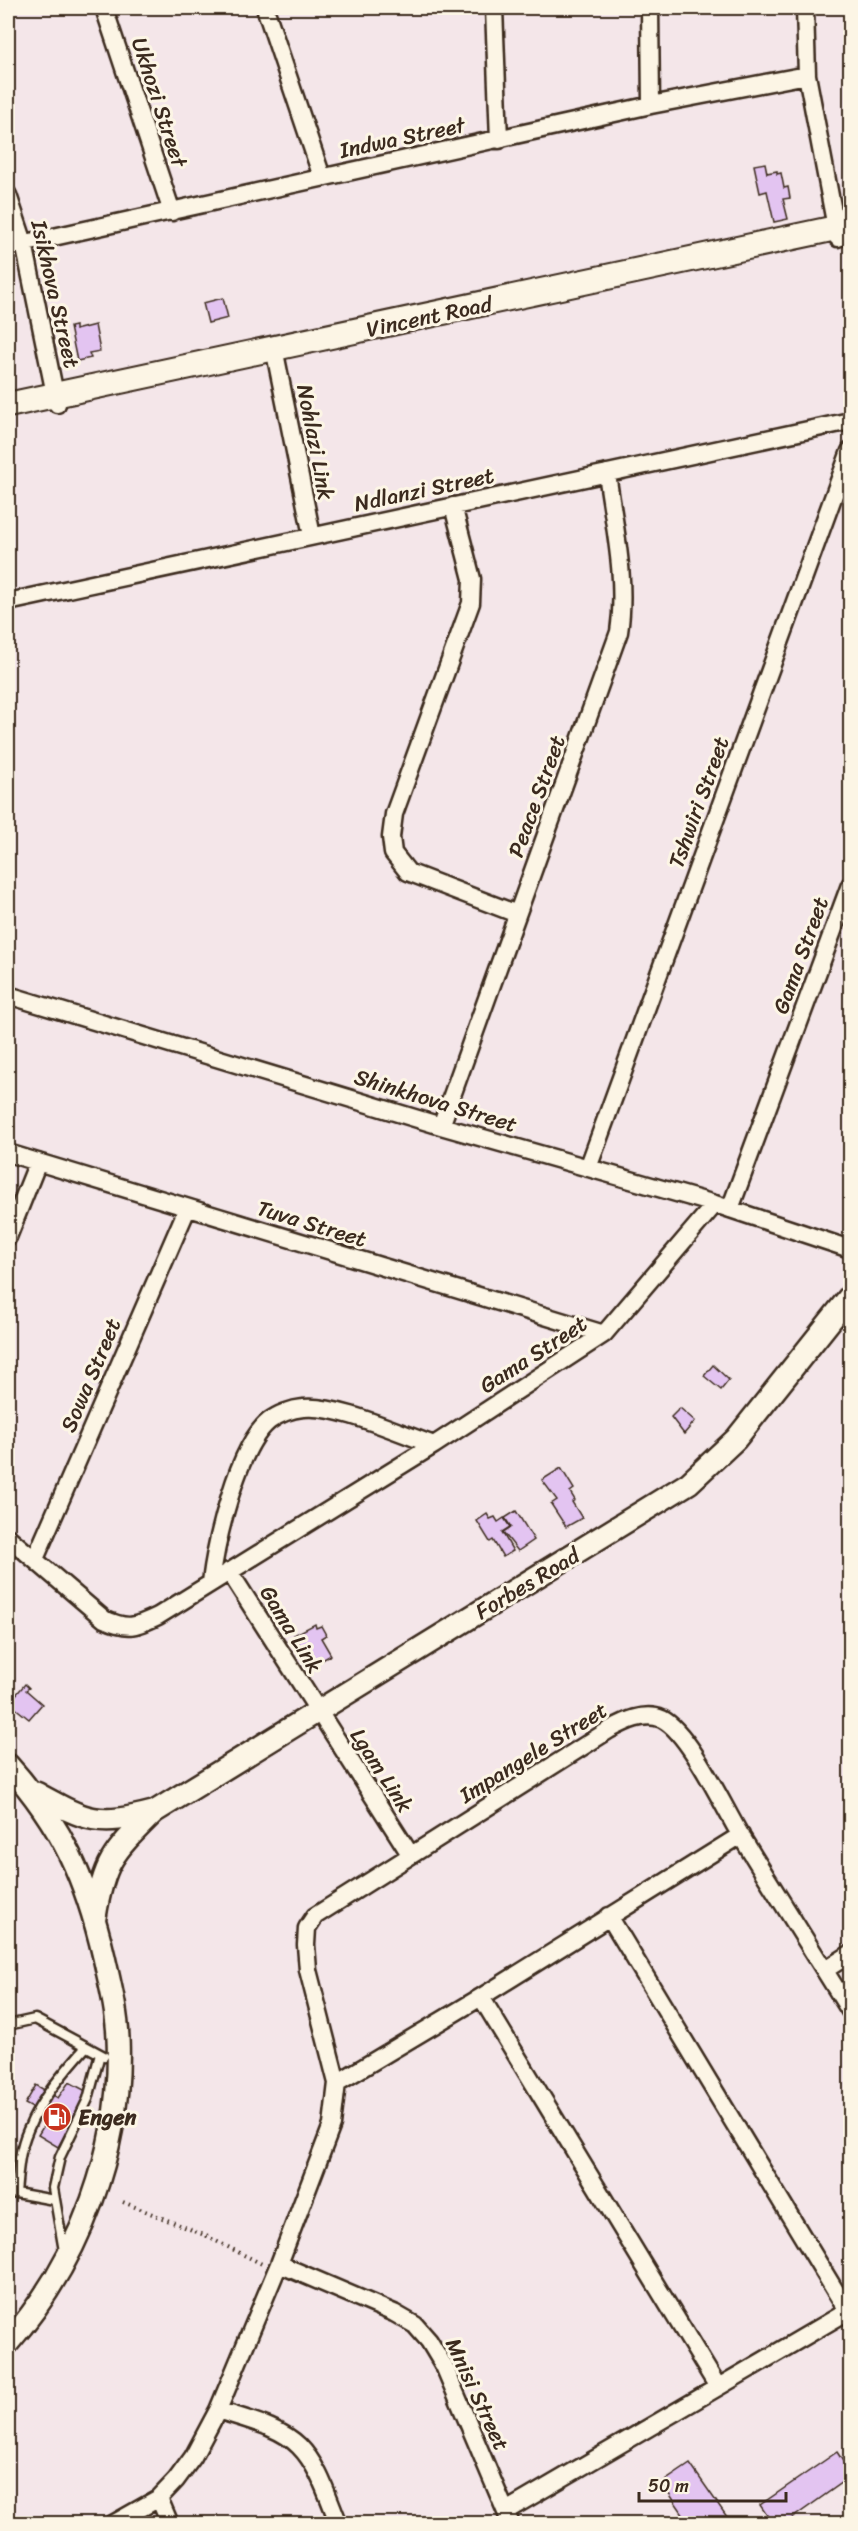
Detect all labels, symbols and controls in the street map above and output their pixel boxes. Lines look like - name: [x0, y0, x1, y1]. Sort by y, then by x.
- street label: Ukhozi Street: [120, 32, 199, 173]
- street label: Indwa Street: [335, 105, 470, 170]
- street label: Isikhova Street: [19, 215, 92, 372]
- street label: Vincent Road: [363, 284, 497, 349]
- street label: Nohlazi Link: [285, 381, 346, 504]
- street label: Ndlanzi Street: [350, 456, 498, 523]
- street label: Peace Street: [496, 729, 577, 863]
- street label: Tshwiri Street: [657, 730, 741, 874]
- street label: Gama Street: [761, 891, 840, 1019]
- street label: Shinkhova Street: [350, 1057, 523, 1144]
- street label: Tuva Street: [252, 1188, 372, 1259]
- street label: Gama Street: [471, 1305, 596, 1404]
- street label: Sowa Street: [49, 1312, 132, 1438]
- street label: Forbes Road: [467, 1536, 589, 1630]
- street label: Gama Link: [249, 1577, 334, 1681]
- street label: Impangele Street: [450, 1691, 616, 1814]
- street label: Lgam Link: [339, 1720, 424, 1821]
- place label: Engen: [78, 2098, 136, 2137]
- fuel station icon: Engen: [41, 2101, 73, 2133]
- street label: Mnisi Street: [434, 2331, 521, 2458]
- scale bar: [639, 2465, 786, 2503]
- text: 50 m: [648, 2470, 689, 2502]

